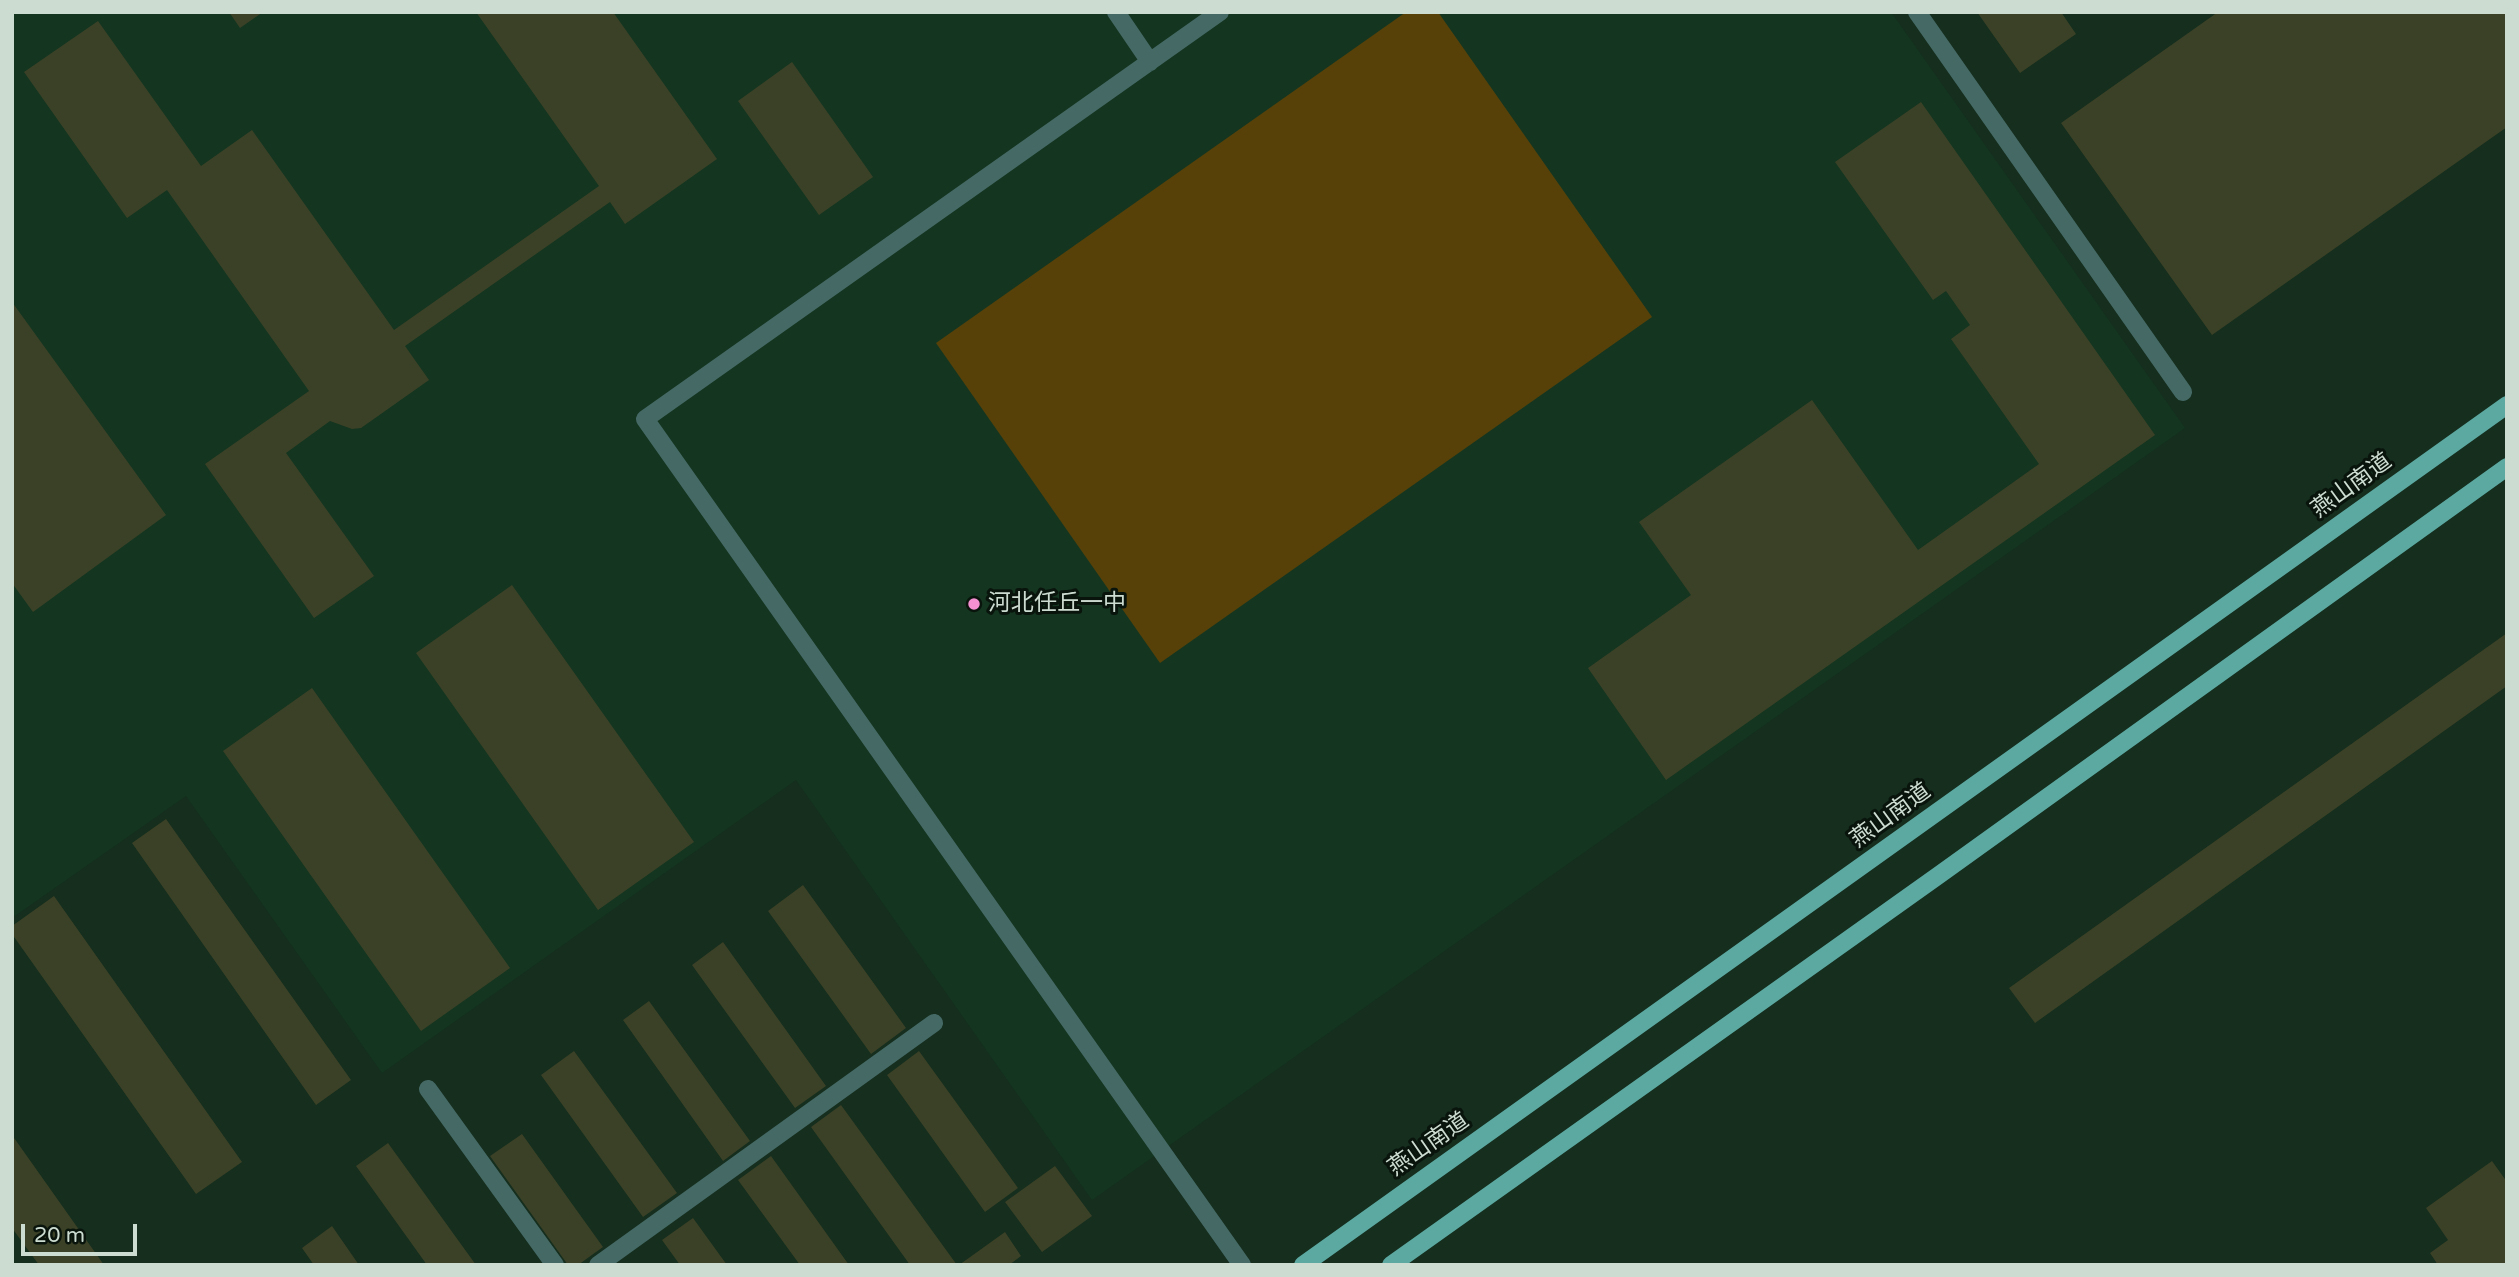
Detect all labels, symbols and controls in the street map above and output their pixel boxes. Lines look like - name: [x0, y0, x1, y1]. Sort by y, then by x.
- street label: 燕山南道: [2307, 448, 2397, 524]
- place label: 河北任丘一中: [988, 590, 1126, 618]
- marker: 河北任丘一中: [966, 596, 982, 612]
- street label: 燕山南道: [1846, 778, 1936, 854]
- street label: 燕山南道: [1383, 1107, 1475, 1183]
- scale bar: [24, 1210, 140, 1254]
- text: 20 m: [34, 1223, 85, 1248]

